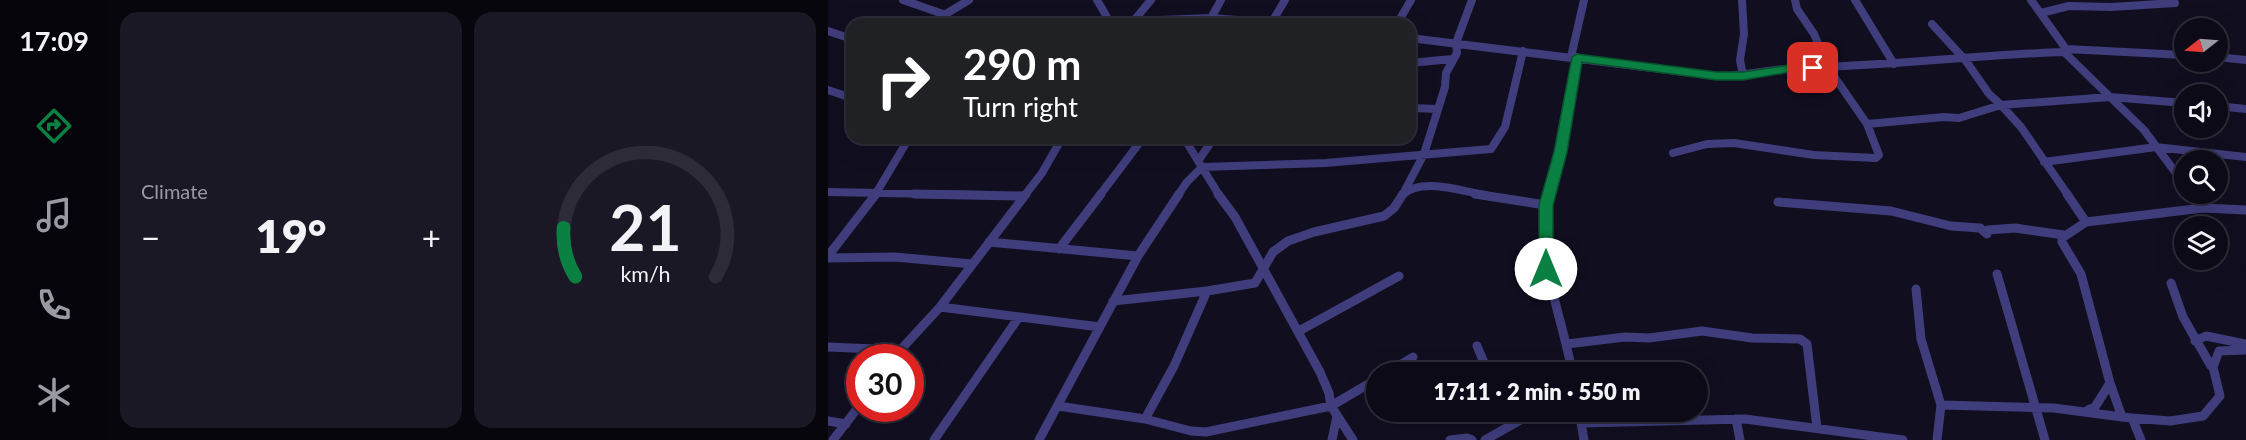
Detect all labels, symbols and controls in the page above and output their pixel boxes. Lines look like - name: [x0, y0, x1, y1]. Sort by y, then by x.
- north arrow: [2174, 18, 2228, 72]
- map controls: [2174, 18, 2228, 270]
- text: 17:09: [19, 24, 89, 57]
- text: 290 m: [963, 39, 1081, 89]
- icon: right: [864, 42, 942, 120]
- pin: [1787, 42, 1838, 93]
- icon: arrive: [1796, 51, 1829, 84]
- button: sound: [2174, 84, 2228, 138]
- text: Turn right: [963, 90, 1078, 123]
- icon: directions: [33, 105, 75, 147]
- button: search: [2174, 150, 2228, 204]
- text: Climate: [141, 179, 208, 203]
- text: 21: [609, 189, 681, 264]
- icon: music: [33, 194, 75, 236]
- text: 19°: [256, 209, 326, 263]
- button: layers: [2174, 216, 2228, 270]
- text: −: [141, 217, 160, 257]
- text: +: [422, 217, 441, 257]
- position arrow: [1514, 237, 1578, 301]
- text: km/h: [620, 261, 670, 287]
- icon: phone: [33, 284, 75, 326]
- speed limit sign: 30: [846, 344, 924, 422]
- icon: climate: [33, 374, 75, 416]
- text: 17:11 · 2 min · 550 m: [1434, 378, 1640, 405]

